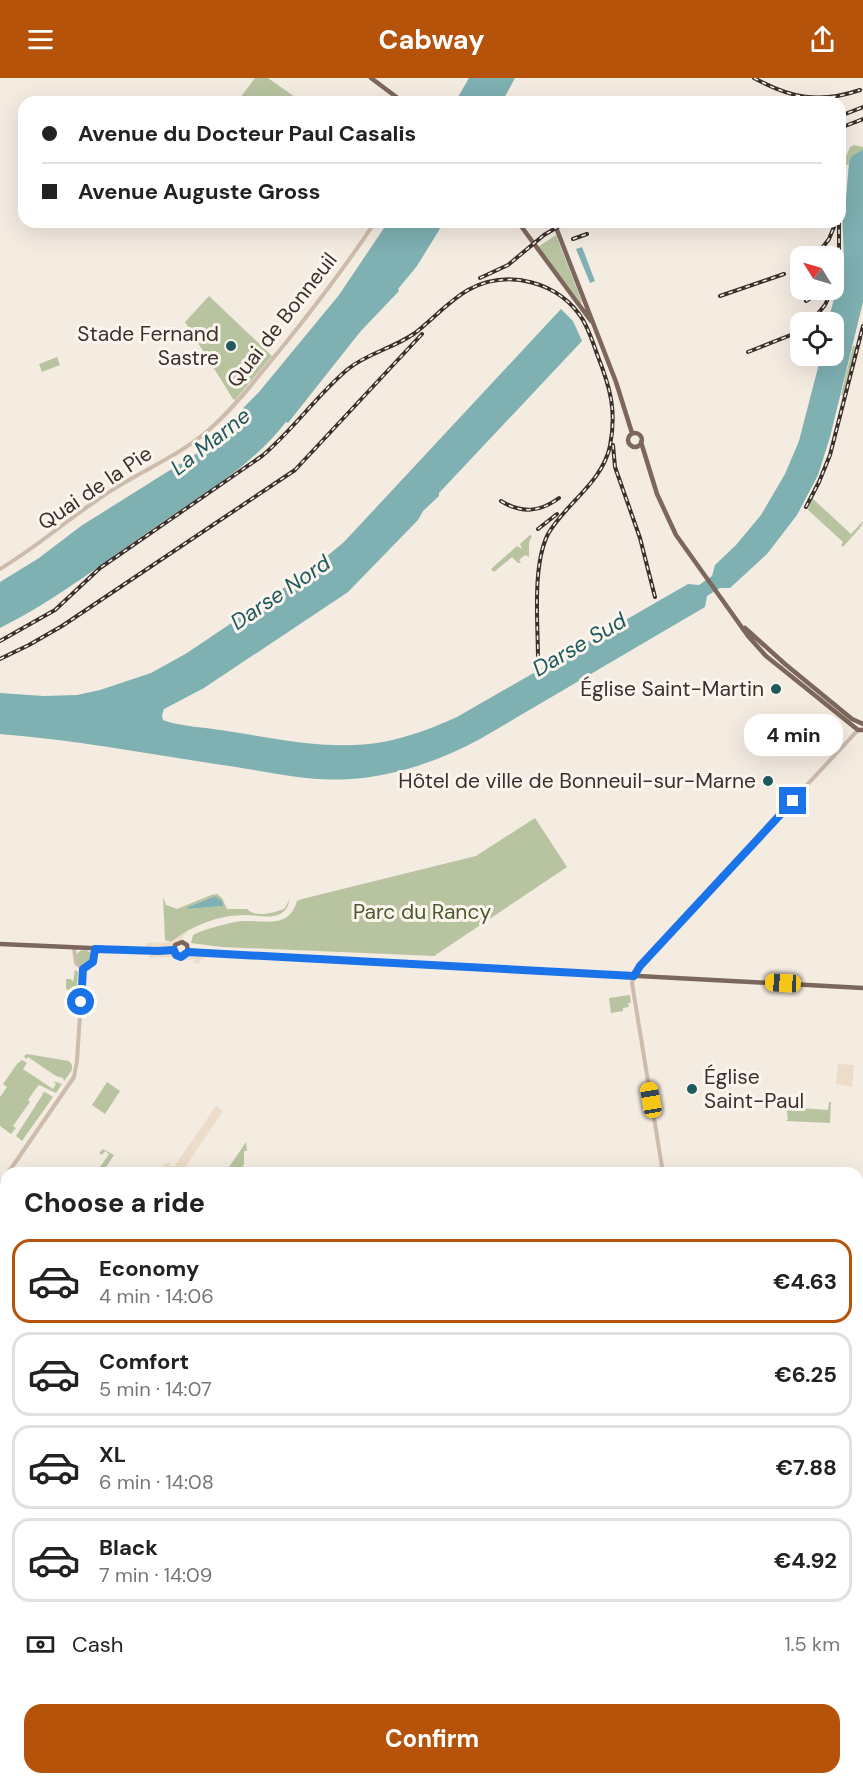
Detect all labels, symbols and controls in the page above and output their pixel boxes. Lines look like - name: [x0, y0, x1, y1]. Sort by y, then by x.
- text: Cabway: [378, 22, 485, 57]
- icon: menu: [24, 23, 57, 56]
- icon: share: [806, 23, 839, 56]
- text: Avenue du Docteur Paul Casalis: [78, 119, 416, 148]
- text: Avenue Auguste Gross: [78, 177, 320, 206]
- north arrow: [790, 246, 844, 300]
- map controls: [790, 246, 844, 366]
- street label: Quai de Bonneuil: [221, 247, 343, 393]
- button: locate: [790, 312, 844, 366]
- place label: Stade Fernand Sastre: [77, 320, 219, 372]
- marker: Stade Fernand Sastre: [224, 339, 238, 353]
- water label: La Marne: [164, 401, 256, 482]
- street label: Quai de la Pie: [33, 439, 158, 536]
- water label: Darse Nord: [225, 548, 336, 637]
- water label: Darse Sud: [527, 606, 632, 683]
- place label: Église Saint-Martin: [580, 675, 764, 703]
- marker: Église Saint-Martin: [769, 682, 783, 696]
- callout: 4 min: [744, 714, 842, 756]
- text: 4 min: [766, 722, 821, 748]
- place label: Hôtel de ville de Bonneuil-sur-Marne: [398, 767, 756, 795]
- marker: Hôtel de ville de Bonneuil-sur-Marne: [761, 774, 775, 788]
- route end: [779, 787, 806, 814]
- park label: Parc du Rancy: [353, 898, 491, 926]
- car: [765, 973, 801, 993]
- route start: [67, 988, 94, 1015]
- place label: Église Saint-Paul: [704, 1063, 804, 1115]
- car: [639, 1081, 663, 1119]
- marker: Église Saint-Paul: [685, 1082, 699, 1096]
- text: Choose a ride: [24, 1185, 205, 1220]
- icon: car: [27, 1254, 81, 1308]
- text: Economy: [99, 1254, 199, 1283]
- text: €4.63: [773, 1267, 837, 1296]
- text: 4 min · 14:06: [99, 1283, 214, 1309]
- icon: car: [27, 1347, 81, 1401]
- text: Comfort: [99, 1347, 189, 1376]
- text: €6.25: [774, 1360, 837, 1389]
- text: 5 min · 14:07: [99, 1376, 212, 1402]
- icon: car: [27, 1440, 81, 1494]
- text: XL: [99, 1440, 126, 1469]
- text: €7.88: [776, 1453, 837, 1482]
- text: 6 min · 14:08: [99, 1469, 214, 1495]
- icon: car: [27, 1533, 81, 1587]
- text: Black: [99, 1533, 158, 1562]
- text: €4.92: [774, 1546, 837, 1575]
- text: 7 min · 14:09: [99, 1562, 212, 1588]
- icon: cash: [24, 1628, 57, 1661]
- text: Cash: [72, 1630, 123, 1659]
- text: 1.5 km: [784, 1631, 840, 1657]
- button: Confirm: [24, 1704, 840, 1773]

